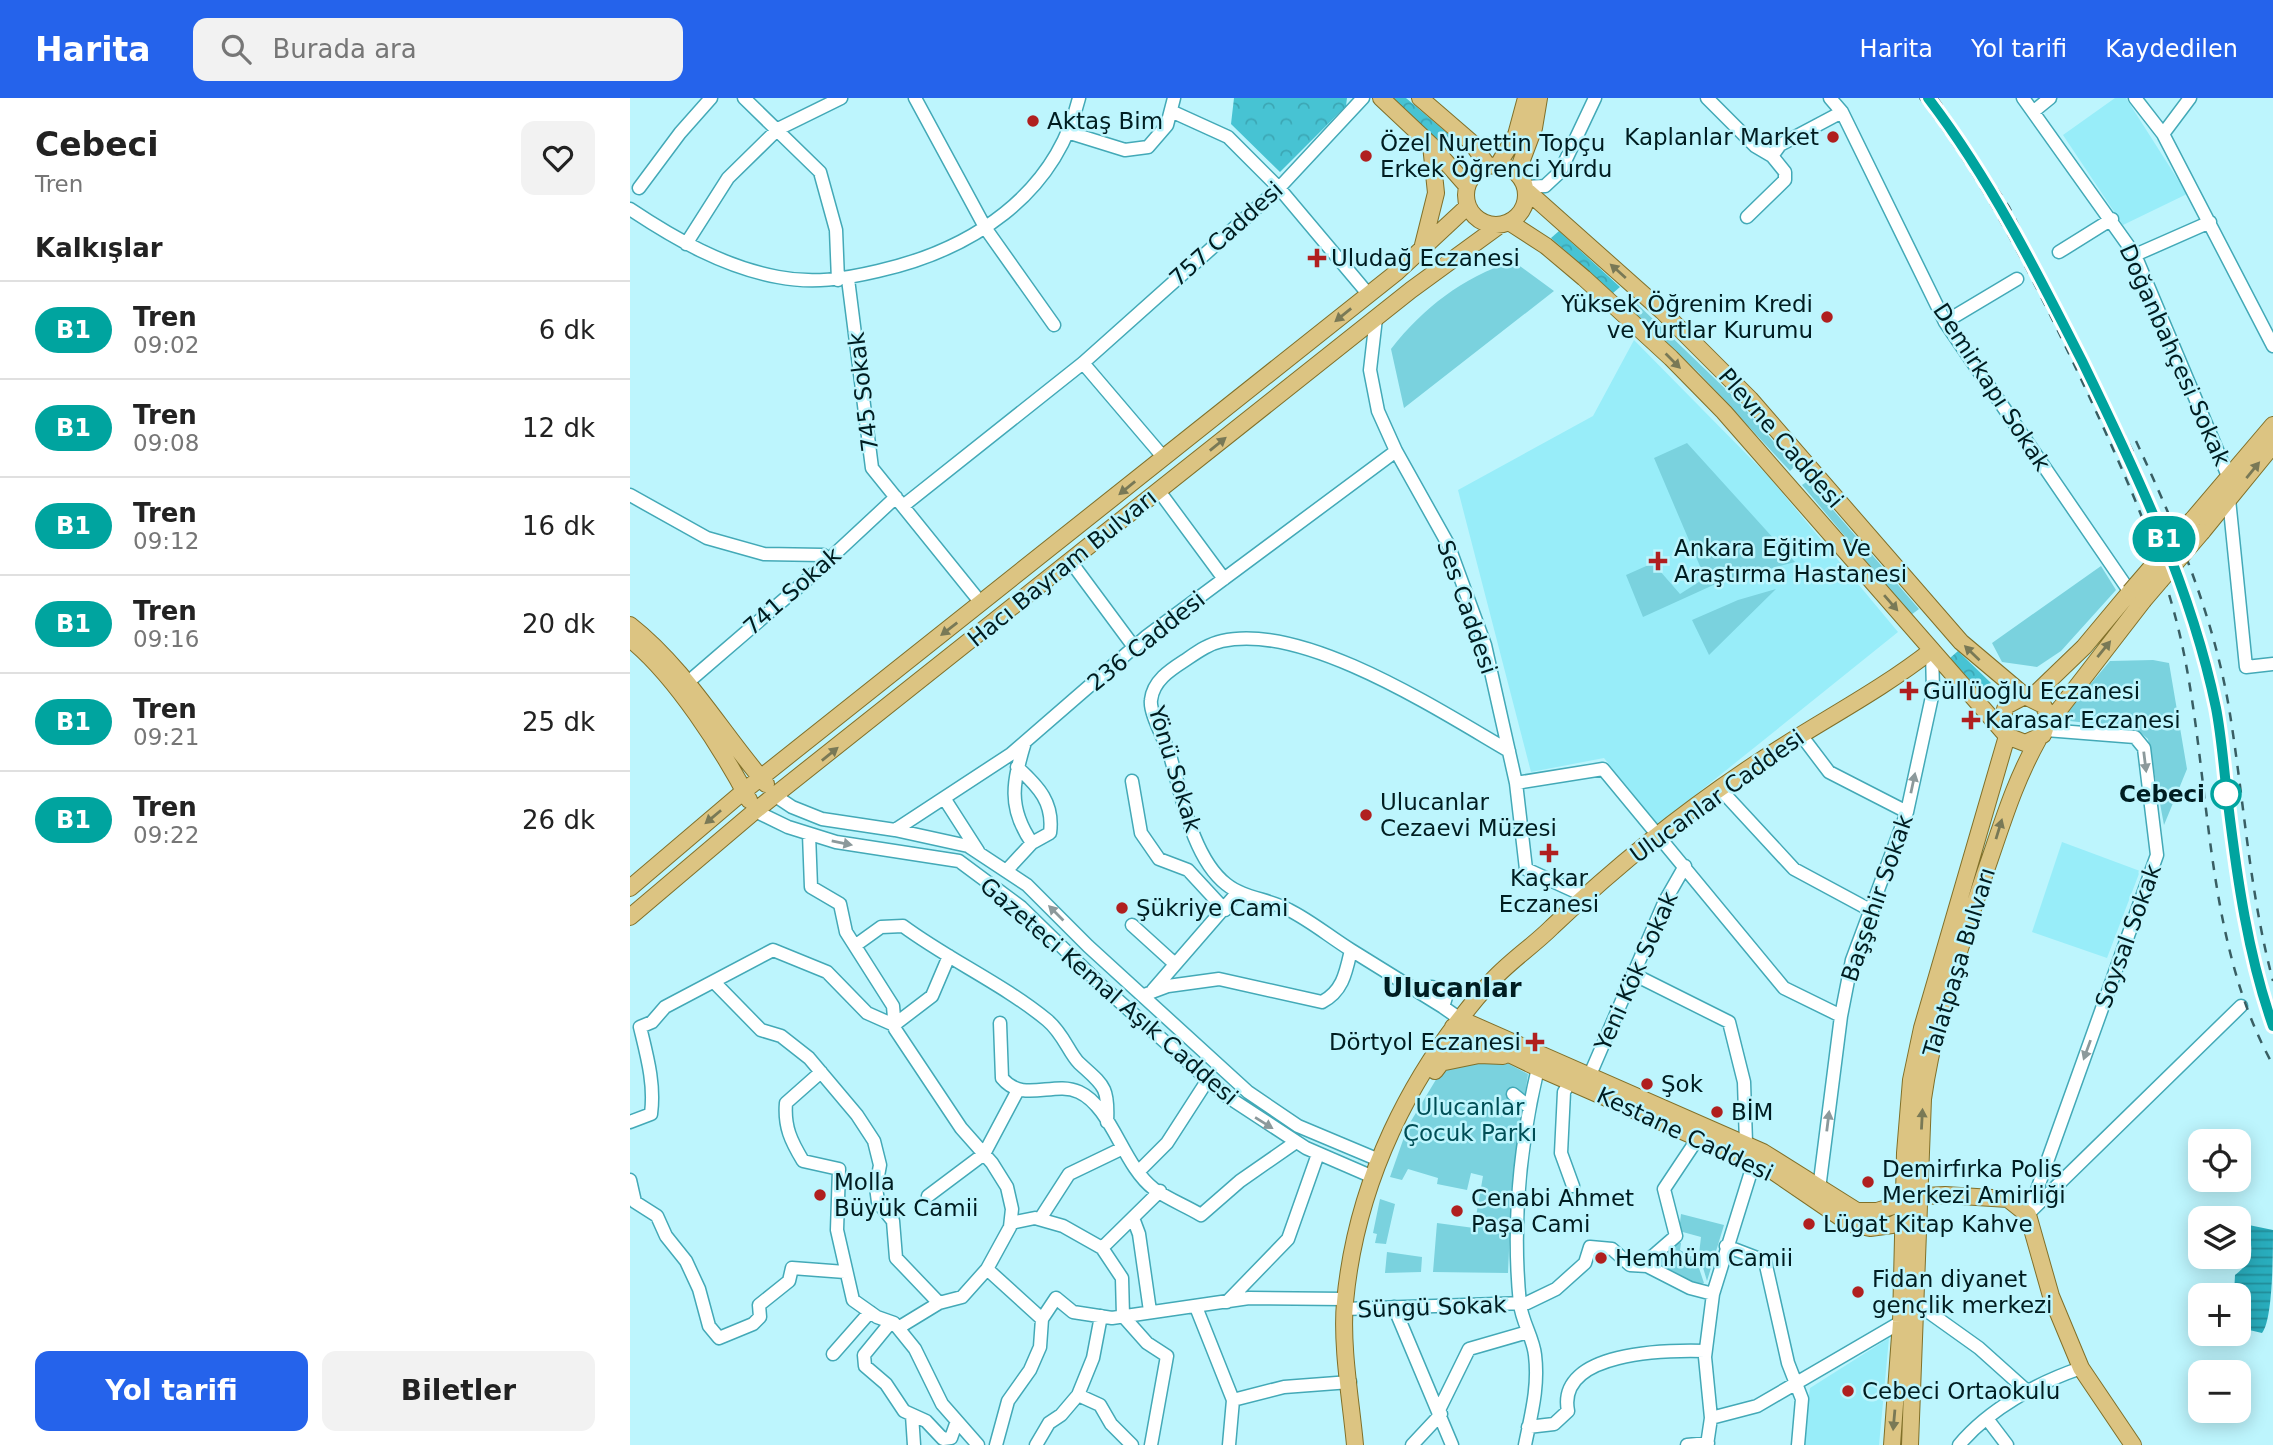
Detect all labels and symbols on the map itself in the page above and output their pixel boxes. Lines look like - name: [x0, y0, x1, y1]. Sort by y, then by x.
- place label: Aktaş Bim: [1047, 108, 1163, 134]
- marker: Aktaş Bim: [1025, 113, 1041, 129]
- place label: Kaplanlar Market: [1624, 124, 1819, 150]
- place label: Özel Nurettin Topçu Erkek Öğrenci Yurdu: [1380, 129, 1612, 182]
- marker: Kaplanlar Market: [1825, 129, 1841, 145]
- marker: Özel Nurettin Topçu Erkek Öğrenci Yurdu: [1358, 148, 1374, 164]
- street label: 757 Caddesi: [1164, 176, 1288, 292]
- street label: Doğanbahçesi Sokak: [2114, 240, 2236, 470]
- place label: Uludağ Eczanesi: [1331, 245, 1520, 271]
- marker: Uludağ Eczanesi: [1309, 250, 1325, 266]
- one-way arrow: [1609, 263, 1627, 279]
- place label: Yüksek Öğrenim Kredi ve Yurtlar Kurumu: [1560, 290, 1813, 343]
- street label: Demirkapı Sokak: [1928, 298, 2056, 476]
- one-way arrow: [1334, 308, 1352, 323]
- marker: Yüksek Öğrenim Kredi ve Yurtlar Kurumu: [1819, 309, 1835, 325]
- street label: 745 Sokak: [843, 330, 883, 453]
- one-way arrow: [1665, 352, 1682, 369]
- street label: Plevne Caddesi: [1713, 363, 1849, 513]
- one-way arrow: [1209, 436, 1227, 451]
- one-way arrow: [2245, 461, 2260, 478]
- one-way arrow: [1118, 480, 1136, 495]
- street label: Hacı Bayram Bulvarı: [963, 484, 1161, 652]
- line badge: B1: [2132, 516, 2196, 562]
- place label: Ankara Eğitim Ve Araştırma Hastanesi: [1674, 535, 1907, 587]
- street label: Ses Caddesi: [1432, 537, 1502, 677]
- street label: 741 Sokak: [738, 541, 846, 640]
- marker: Ankara Eğitim Ve Araştırma Hastanesi: [1648, 551, 1668, 571]
- street label: 236 Caddesi: [1082, 586, 1210, 696]
- one-way arrow: [1883, 594, 1898, 611]
- one-way arrow: [940, 622, 958, 637]
- one-way arrow: [2096, 641, 2111, 658]
- one-way arrow: [1964, 646, 1981, 662]
- place label: Güllüoğlu Eczanesi: [1923, 678, 2140, 704]
- marker: Güllüoğlu Eczanesi: [1901, 683, 1917, 699]
- street label: Yönü Sokak: [1143, 702, 1207, 836]
- place label: Karasar Eczanesi: [1985, 707, 2181, 733]
- marker: Karasar Eczanesi: [1963, 712, 1979, 728]
- street label: Ulucanlar Caddesi: [1625, 724, 1809, 868]
- one-way arrow: [822, 747, 839, 762]
- one-way arrow: [2140, 751, 2151, 773]
- one-way arrow: [1908, 772, 1919, 794]
- marker: Cebeci: [2211, 779, 2241, 809]
- place label: Cebeci: [2119, 781, 2205, 807]
- place label: Ulucanlar Cezaevi Müzesi: [1380, 789, 1557, 841]
- marker: Ulucanlar Cezaevi Müzesi: [1358, 807, 1374, 823]
- one-way arrow: [705, 809, 722, 824]
- street label: Başşehir Sokak: [1836, 811, 1918, 985]
- one-way arrow: [1995, 818, 2005, 839]
- one-way arrow: [831, 837, 853, 848]
- marker: Kaçkar Eczanesi: [1541, 845, 1557, 861]
- street label: Soysal Sokak: [2090, 860, 2166, 1011]
- street label: Talatpaşa Bulvarı: [1918, 864, 2000, 1061]
- place label: Kaçkar Eczanesi: [1499, 865, 1599, 917]
- street label: Gazeteci Kemal Aşık Caddesi: [975, 872, 1243, 1110]
- street label: Yeni Kök Sokak: [1589, 887, 1683, 1055]
- place label: Şükriye Cami: [1136, 895, 1288, 921]
- marker: Şükriye Cami: [1114, 900, 1130, 916]
- one-way arrow: [1047, 905, 1064, 922]
- district label: Ulucanlar: [1382, 973, 1522, 1003]
- place label: Dörtyol Eczanesi: [1329, 1029, 1521, 1055]
- marker: Dörtyol Eczanesi: [1527, 1034, 1543, 1050]
- one-way arrow: [2081, 1039, 2092, 1060]
- place label: Şok: [1661, 1071, 1704, 1097]
- marker: Şok: [1639, 1076, 1655, 1092]
- street label: Kestane Caddesi: [1593, 1082, 1777, 1186]
- park label: Ulucanlar Çocuk Parkı: [1403, 1094, 1537, 1146]
- place label: BİM: [1731, 1098, 1773, 1125]
- marker: BİM: [1709, 1104, 1725, 1120]
- one-way arrow: [1916, 1108, 1927, 1130]
- one-way arrow: [1822, 1110, 1833, 1132]
- one-way arrow: [1255, 1116, 1273, 1130]
- place label: Demirfırka Polis Merkezi Amirliği: [1882, 1156, 2066, 1208]
- place label: Molla Büyük Camii: [834, 1169, 979, 1221]
- marker: Demirfırka Polis Merkezi Amirliği: [1860, 1174, 1876, 1190]
- place label: Cenabi Ahmet Paşa Cami: [1471, 1185, 1634, 1237]
- marker: Molla Büyük Camii: [812, 1187, 828, 1203]
- marker: Cenabi Ahmet Paşa Cami: [1449, 1203, 1465, 1219]
- place label: Lügat Kitap Kahve: [1823, 1211, 2033, 1237]
- marker: Lügat Kitap Kahve: [1801, 1216, 1817, 1232]
- place label: Hemhüm Camii: [1615, 1245, 1793, 1271]
- marker: Hemhüm Camii: [1593, 1250, 1609, 1266]
- place label: Fidan diyanet gençlik merkezi: [1872, 1266, 2053, 1318]
- marker: Fidan diyanet gençlik merkezi: [1850, 1284, 1866, 1300]
- street label: Süngü Sokak: [1357, 1291, 1508, 1323]
- place label: Cebeci Ortaokulu: [1862, 1378, 2060, 1404]
- marker: Cebeci Ortaokulu: [1840, 1383, 1856, 1399]
- one-way arrow: [1888, 1409, 1899, 1431]

